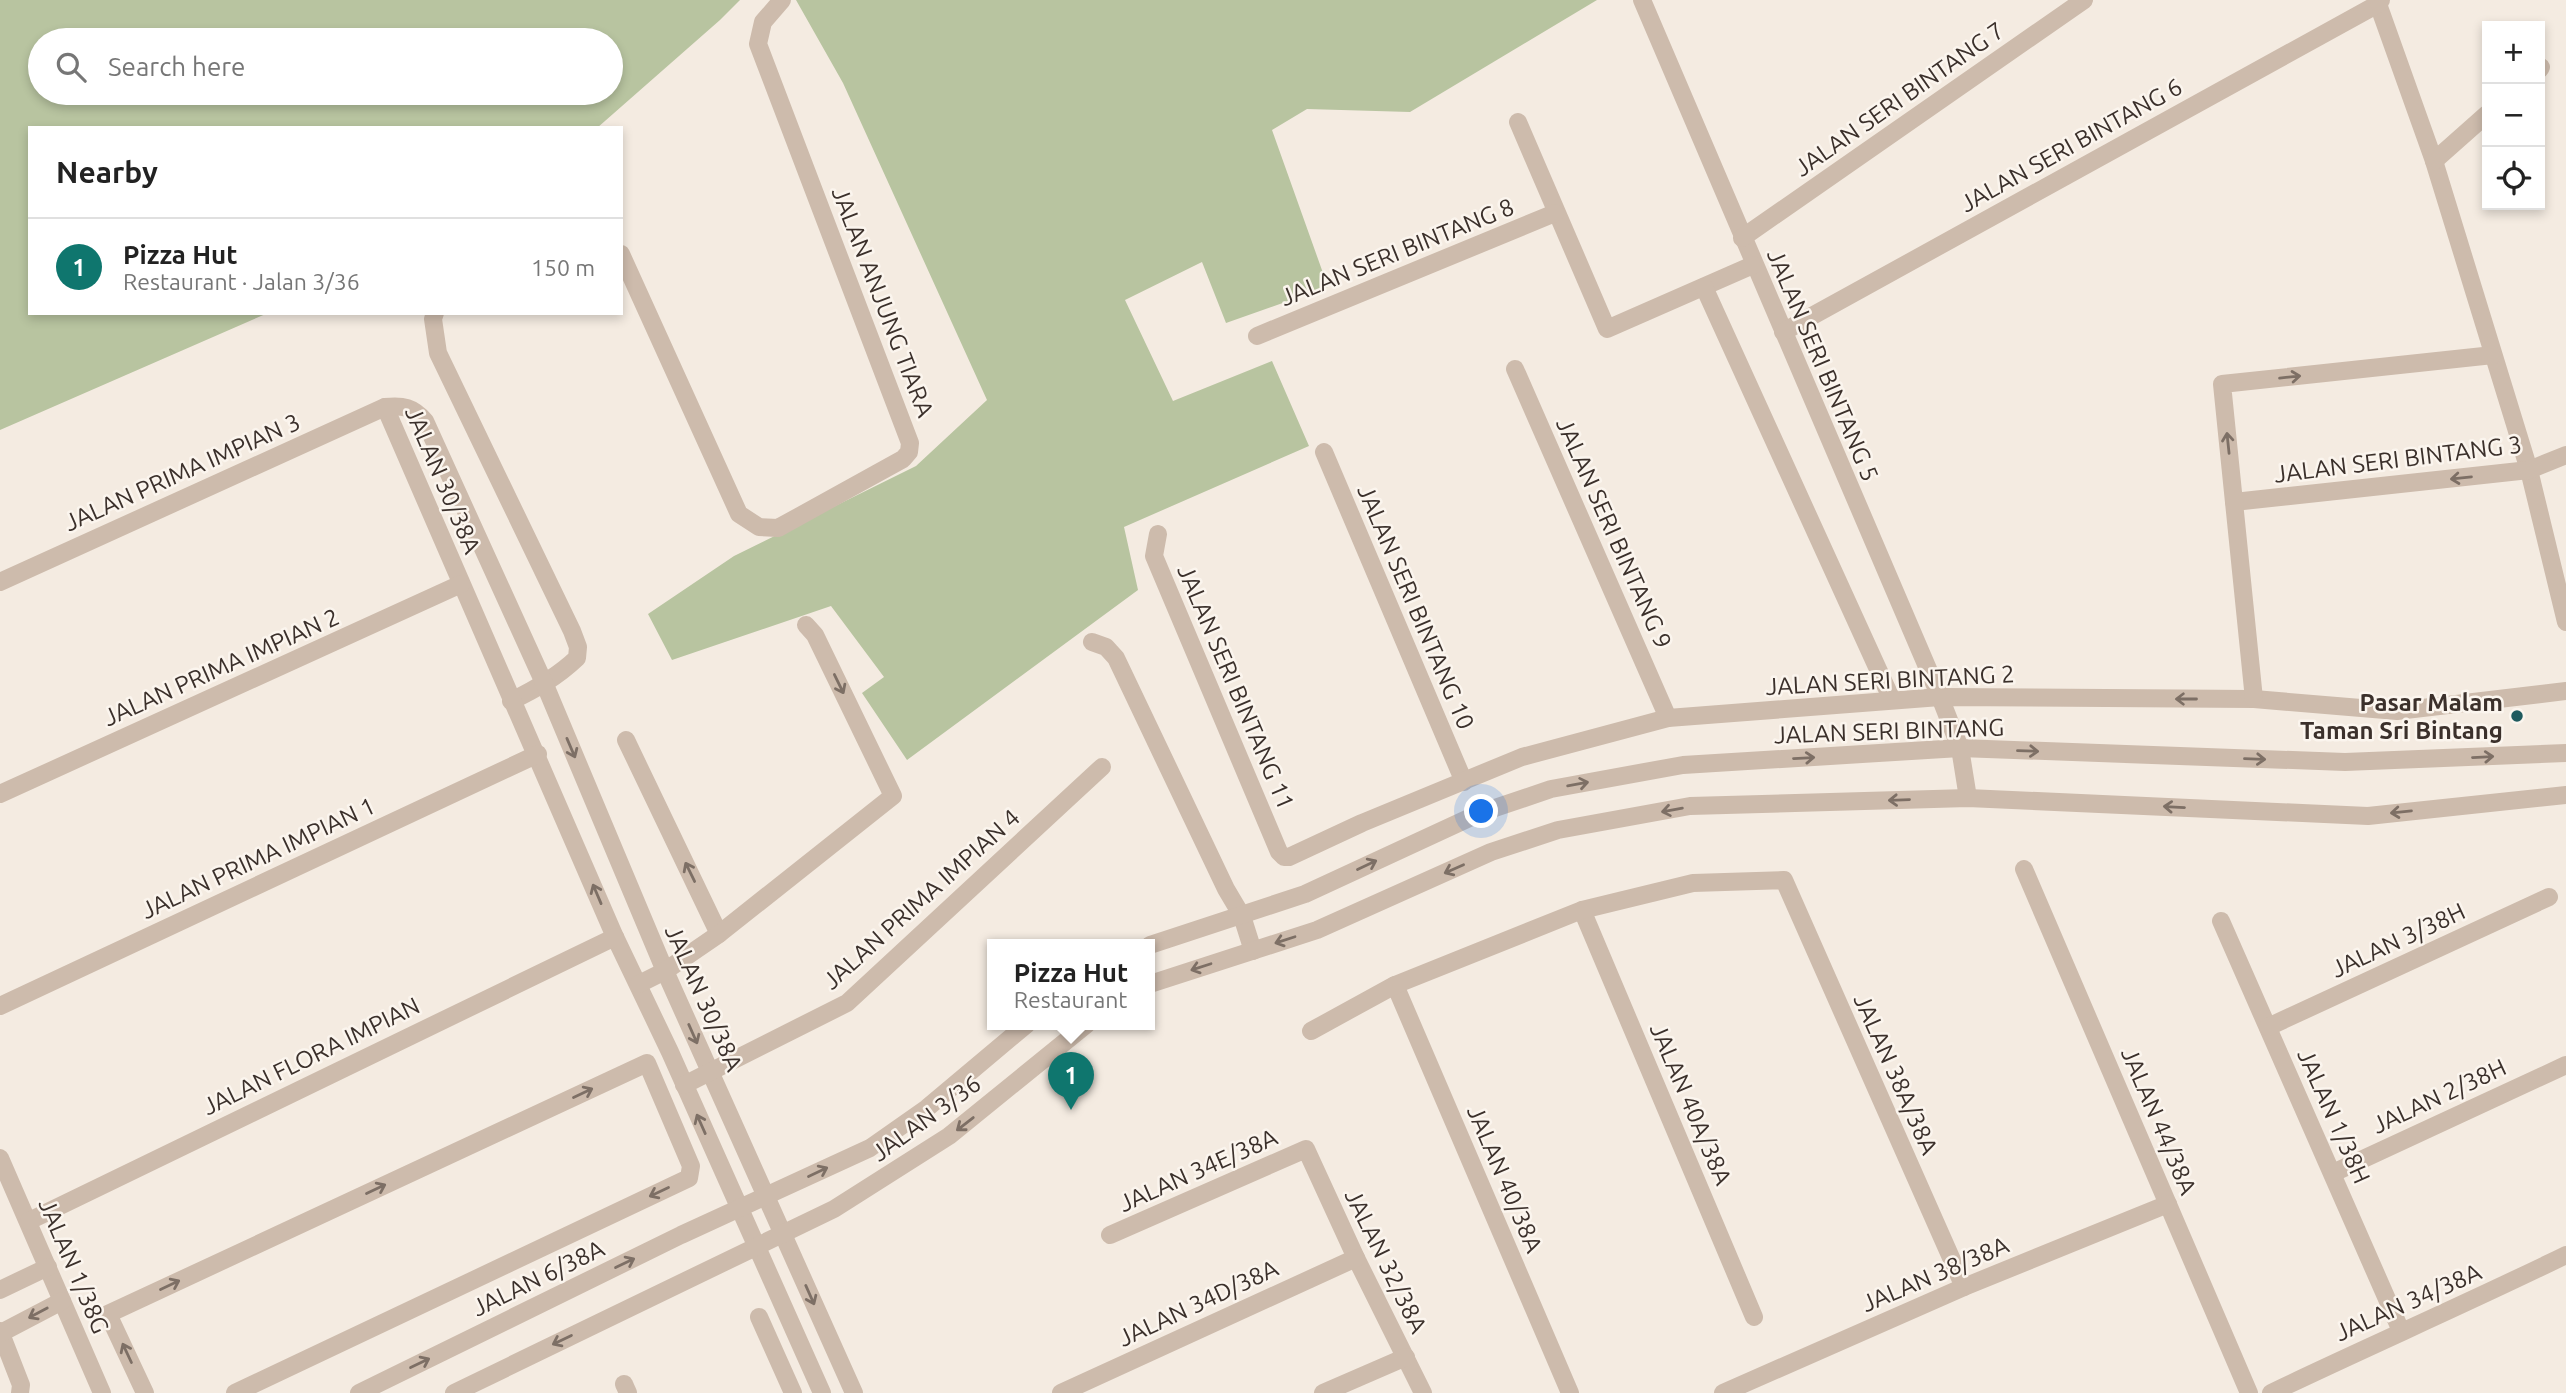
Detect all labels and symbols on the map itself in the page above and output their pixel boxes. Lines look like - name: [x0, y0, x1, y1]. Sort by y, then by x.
- street label: JALAN SERI BINTANG 7: [1789, 16, 2009, 182]
- street label: JALAN SERI BINTANG 6: [1955, 73, 2187, 217]
- street label: JALAN ANJUNG TIARA: [827, 183, 940, 421]
- street label: JALAN SERI BINTANG 8: [1276, 193, 1518, 311]
- street label: JALAN SERI BINTANG 5: [1762, 245, 1884, 485]
- one-way arrow: [2278, 370, 2301, 383]
- street label: JALAN 30/38A: [400, 402, 486, 558]
- street label: JALAN PRIMA IMPIAN 3: [60, 408, 304, 536]
- street label: JALAN SERI BINTANG 9: [1551, 414, 1677, 652]
- street label: JALAN SERI BINTANG 3: [2273, 430, 2523, 488]
- one-way arrow: [2222, 432, 2235, 455]
- one-way arrow: [2450, 471, 2473, 484]
- street label: JALAN SERI BINTANG 10: [1352, 481, 1480, 733]
- street label: JALAN SERI BINTANG 11: [1172, 561, 1300, 813]
- street label: JALAN PRIMA IMPIAN 2: [99, 603, 343, 731]
- street label: JALAN SERI BINTANG 2: [1765, 660, 2015, 700]
- one-way arrow: [833, 673, 847, 694]
- place label: Pasar Malam Taman Sri Bintang: [2300, 689, 2503, 744]
- one-way arrow: [2175, 692, 2198, 706]
- marker: Pasar Malam Taman Sri Bintang: [2509, 708, 2525, 724]
- street label: JALAN SERI BINTANG: [1773, 713, 2005, 749]
- one-way arrow: [565, 737, 578, 758]
- one-way arrow: [2016, 744, 2039, 757]
- one-way arrow: [2471, 750, 2493, 763]
- one-way arrow: [1792, 751, 1815, 764]
- one-way arrow: [2243, 752, 2266, 765]
- one-way arrow: [1566, 776, 1589, 790]
- street label: JALAN PRIMA IMPIAN 1: [137, 792, 379, 924]
- one-way arrow: [1888, 793, 1911, 807]
- your location: [1464, 794, 1498, 828]
- one-way arrow: [2162, 801, 2185, 814]
- one-way arrow: [1661, 803, 1684, 817]
- street label: JALAN PRIMA IMPIAN 4: [817, 804, 1025, 994]
- one-way arrow: [2390, 806, 2412, 819]
- one-way arrow: [1356, 858, 1377, 871]
- one-way arrow: [682, 862, 696, 883]
- one-way arrow: [1443, 863, 1465, 876]
- one-way arrow: [590, 884, 603, 906]
- street label: JALAN 3/38H: [2327, 897, 2469, 983]
- street label: JALAN 30/38A: [660, 921, 748, 1076]
- one-way arrow: [1274, 935, 1296, 948]
- one-way arrow: [1191, 962, 1213, 975]
- street label: JALAN 38A/38A: [1848, 989, 1944, 1159]
- street label: JALAN FLORA IMPIAN: [198, 992, 424, 1120]
- street label: JALAN 40A/38A: [1645, 1019, 1737, 1189]
- one-way arrow: [687, 1022, 700, 1044]
- street label: JALAN 44/38A: [2116, 1043, 2202, 1199]
- street label: JALAN 1/38H: [2292, 1044, 2376, 1188]
- pin: 1: [1048, 1052, 1094, 1110]
- street label: JALAN 2/38H: [2368, 1053, 2510, 1139]
- street label: JALAN 3/36: [866, 1069, 986, 1167]
- one-way arrow: [572, 1085, 593, 1099]
- street label: JALAN 40/38A: [1462, 1101, 1548, 1257]
- one-way arrow: [694, 1114, 707, 1135]
- one-way arrow: [956, 1116, 974, 1131]
- street label: JALAN 34E/38A: [1115, 1123, 1282, 1217]
- one-way arrow: [807, 1165, 828, 1178]
- one-way arrow: [365, 1182, 387, 1195]
- street label: JALAN 32/38A: [1339, 1184, 1433, 1338]
- one-way arrow: [649, 1185, 670, 1199]
- street label: JALAN 1/38G: [33, 1195, 115, 1337]
- street label: JALAN 38/38A: [1857, 1231, 2013, 1317]
- street label: JALAN 6/38A: [468, 1234, 609, 1322]
- street label: JALAN 34D/38A: [1114, 1254, 1283, 1352]
- one-way arrow: [614, 1255, 635, 1269]
- street label: JALAN 34/38A: [2331, 1258, 2486, 1346]
- one-way arrow: [159, 1278, 180, 1291]
- one-way arrow: [804, 1284, 817, 1305]
- one-way arrow: [28, 1307, 49, 1321]
- one-way arrow: [552, 1334, 573, 1347]
- one-way arrow: [120, 1343, 133, 1365]
- one-way arrow: [409, 1356, 430, 1369]

